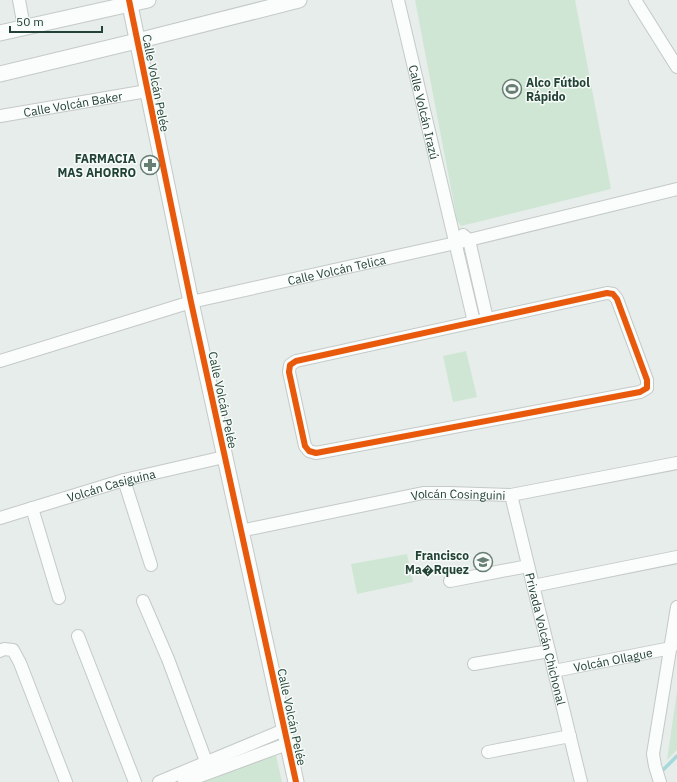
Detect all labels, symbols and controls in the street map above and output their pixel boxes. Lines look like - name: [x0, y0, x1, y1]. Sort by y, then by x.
- scale bar: [10, 8, 102, 34]
- text: 50 m: [16, 14, 44, 29]
- street label: Calle Volcán Pelée: [139, 33, 173, 133]
- street label: Calle Volcán Irazú: [406, 63, 443, 161]
- place label: Alco Fútbol Rápido: [526, 75, 590, 104]
- sports icon: Alco Fútbol Rápido: [501, 78, 523, 100]
- street label: Calle Volcán Baker: [22, 88, 124, 119]
- place label: FARMACIA MAS AHORRO: [58, 151, 136, 180]
- pharmacy icon: FARMACIA MAS AHORRO: [139, 154, 161, 176]
- street label: Calle Volcán Telica: [286, 251, 388, 288]
- street label: Calle Volcán Pelée: [205, 350, 241, 450]
- street label: Volcán Casiguina: [65, 465, 157, 505]
- street label: Volcán Cosinguini: [409, 485, 506, 503]
- place label: Francisco Ma�Rquez: [405, 548, 469, 577]
- school or university icon: Francisco Ma�Rquez: [472, 551, 494, 573]
- street label: Privada Volcán Chichonal: [523, 571, 569, 706]
- street label: Volcán Ollague: [572, 644, 654, 675]
- street label: Calle Volcán Pelée: [274, 667, 310, 767]

